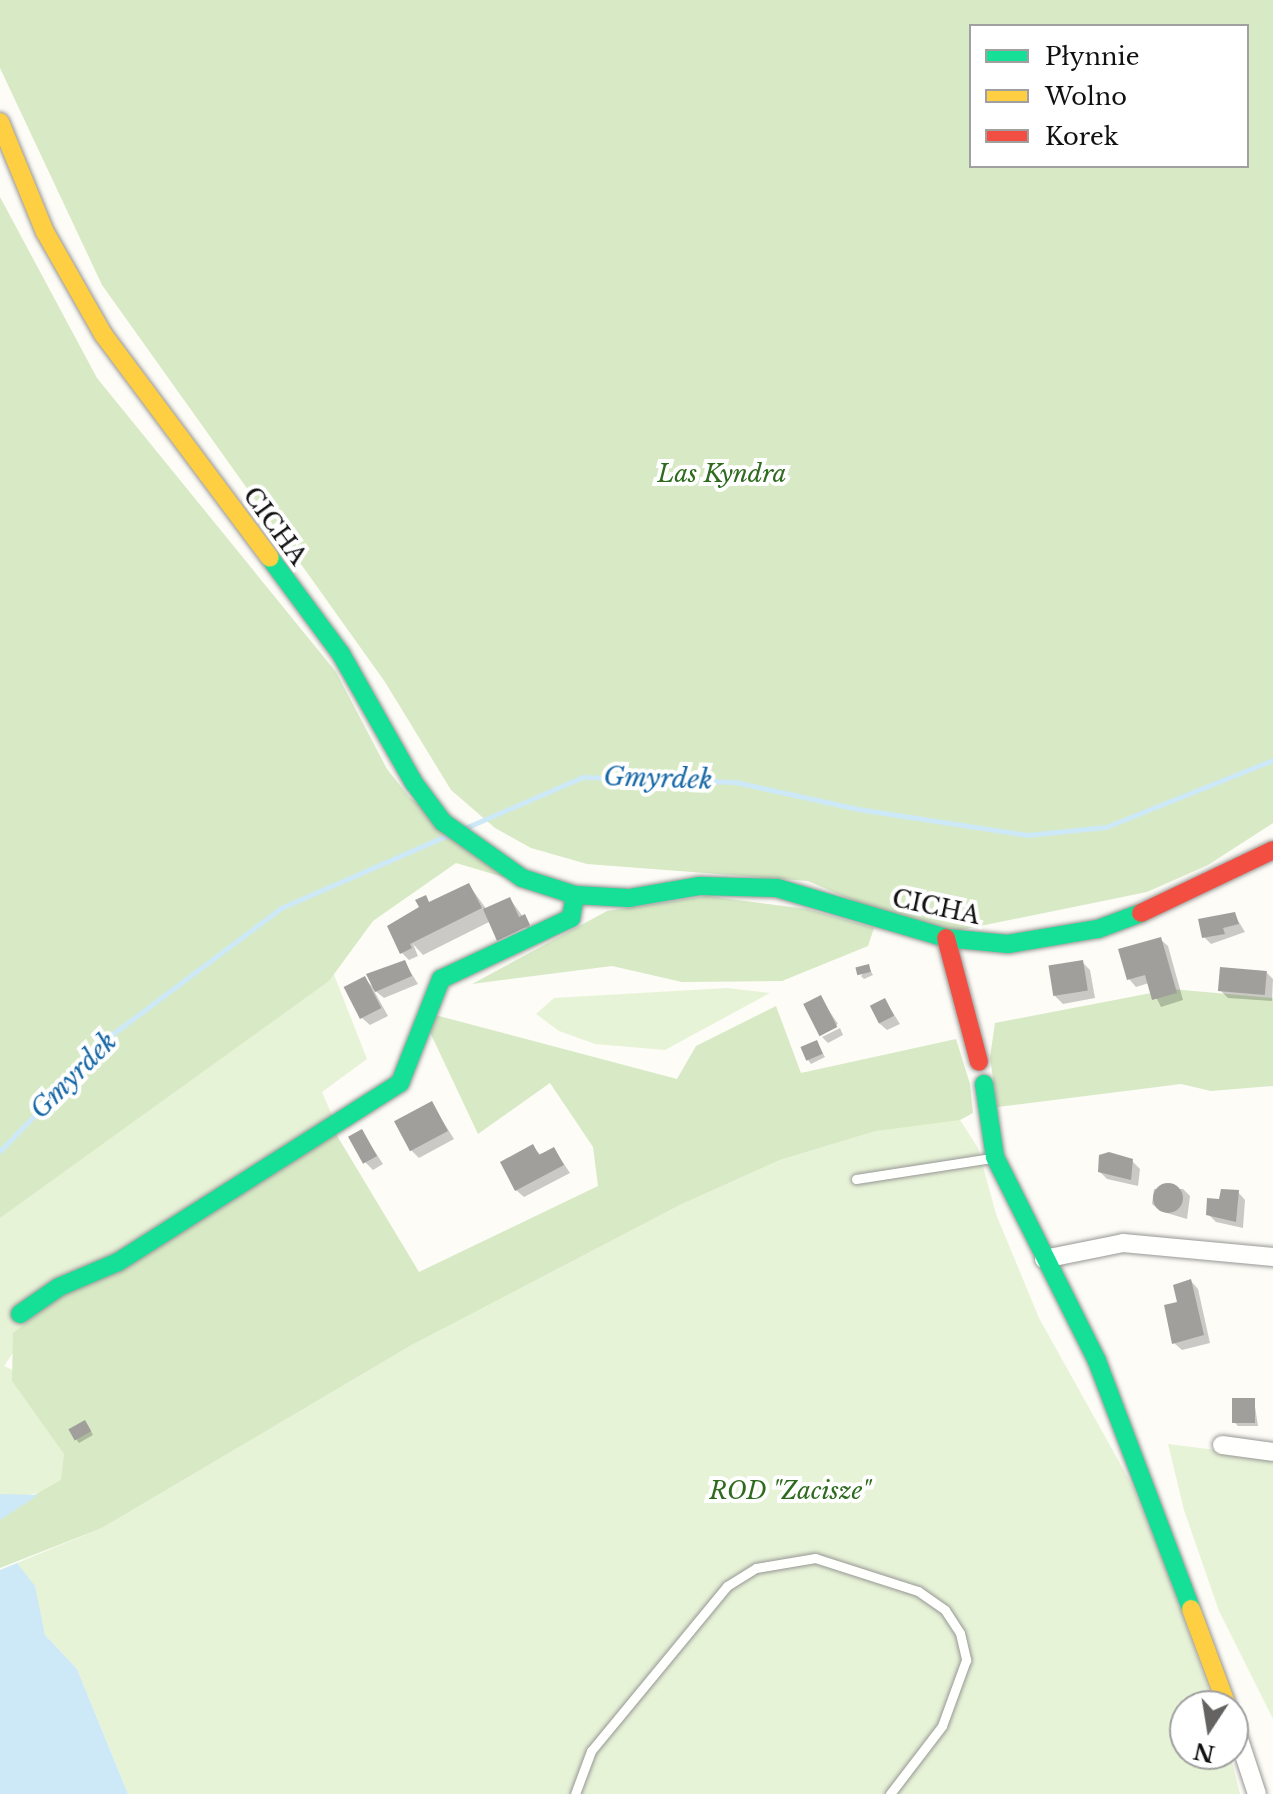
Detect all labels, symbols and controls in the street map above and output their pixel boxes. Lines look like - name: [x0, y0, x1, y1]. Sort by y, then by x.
- legend: [969, 24, 1249, 168]
- text: Płynnie: [1045, 42, 1140, 71]
- text: Wolno: [1045, 82, 1127, 111]
- text: Korek: [1045, 122, 1118, 151]
- park label: Las Kyndra: [658, 460, 786, 488]
- street label: CICHA: [237, 482, 313, 570]
- water label: Gmyrdek: [603, 762, 713, 796]
- street label: CICHA: [890, 884, 982, 930]
- water label: Gmyrdek: [24, 1026, 124, 1126]
- park label: ROD "Zacisze": [709, 1477, 871, 1505]
- north arrow: [1169, 1690, 1249, 1770]
- text: N: [1191, 1737, 1217, 1767]

